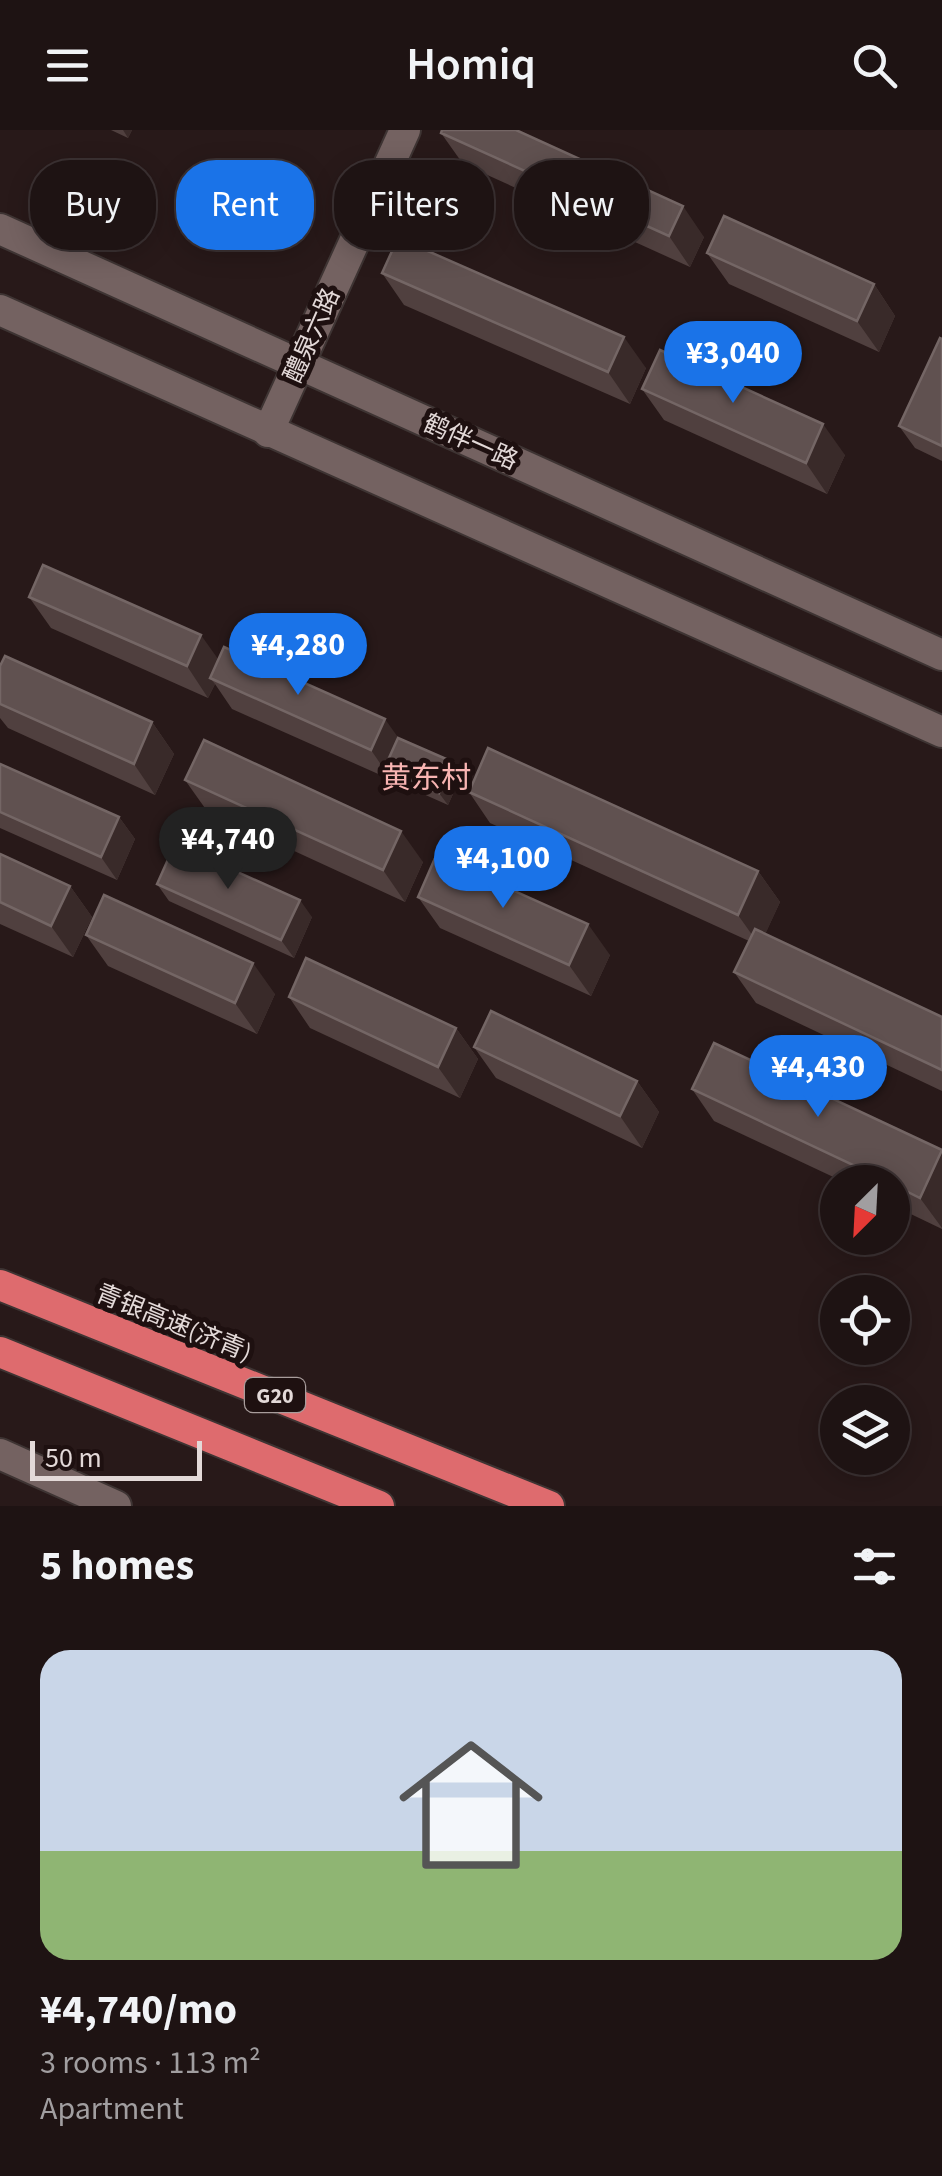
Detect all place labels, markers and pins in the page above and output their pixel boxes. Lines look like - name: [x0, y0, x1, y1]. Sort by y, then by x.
- pin: ¥3,040: [652, 321, 814, 406]
- pin: ¥4,280: [217, 613, 379, 698]
- pin: ¥4,740: [147, 807, 309, 892]
- pin: ¥4,100: [422, 826, 584, 911]
- pin: ¥4,430: [737, 1035, 899, 1120]

